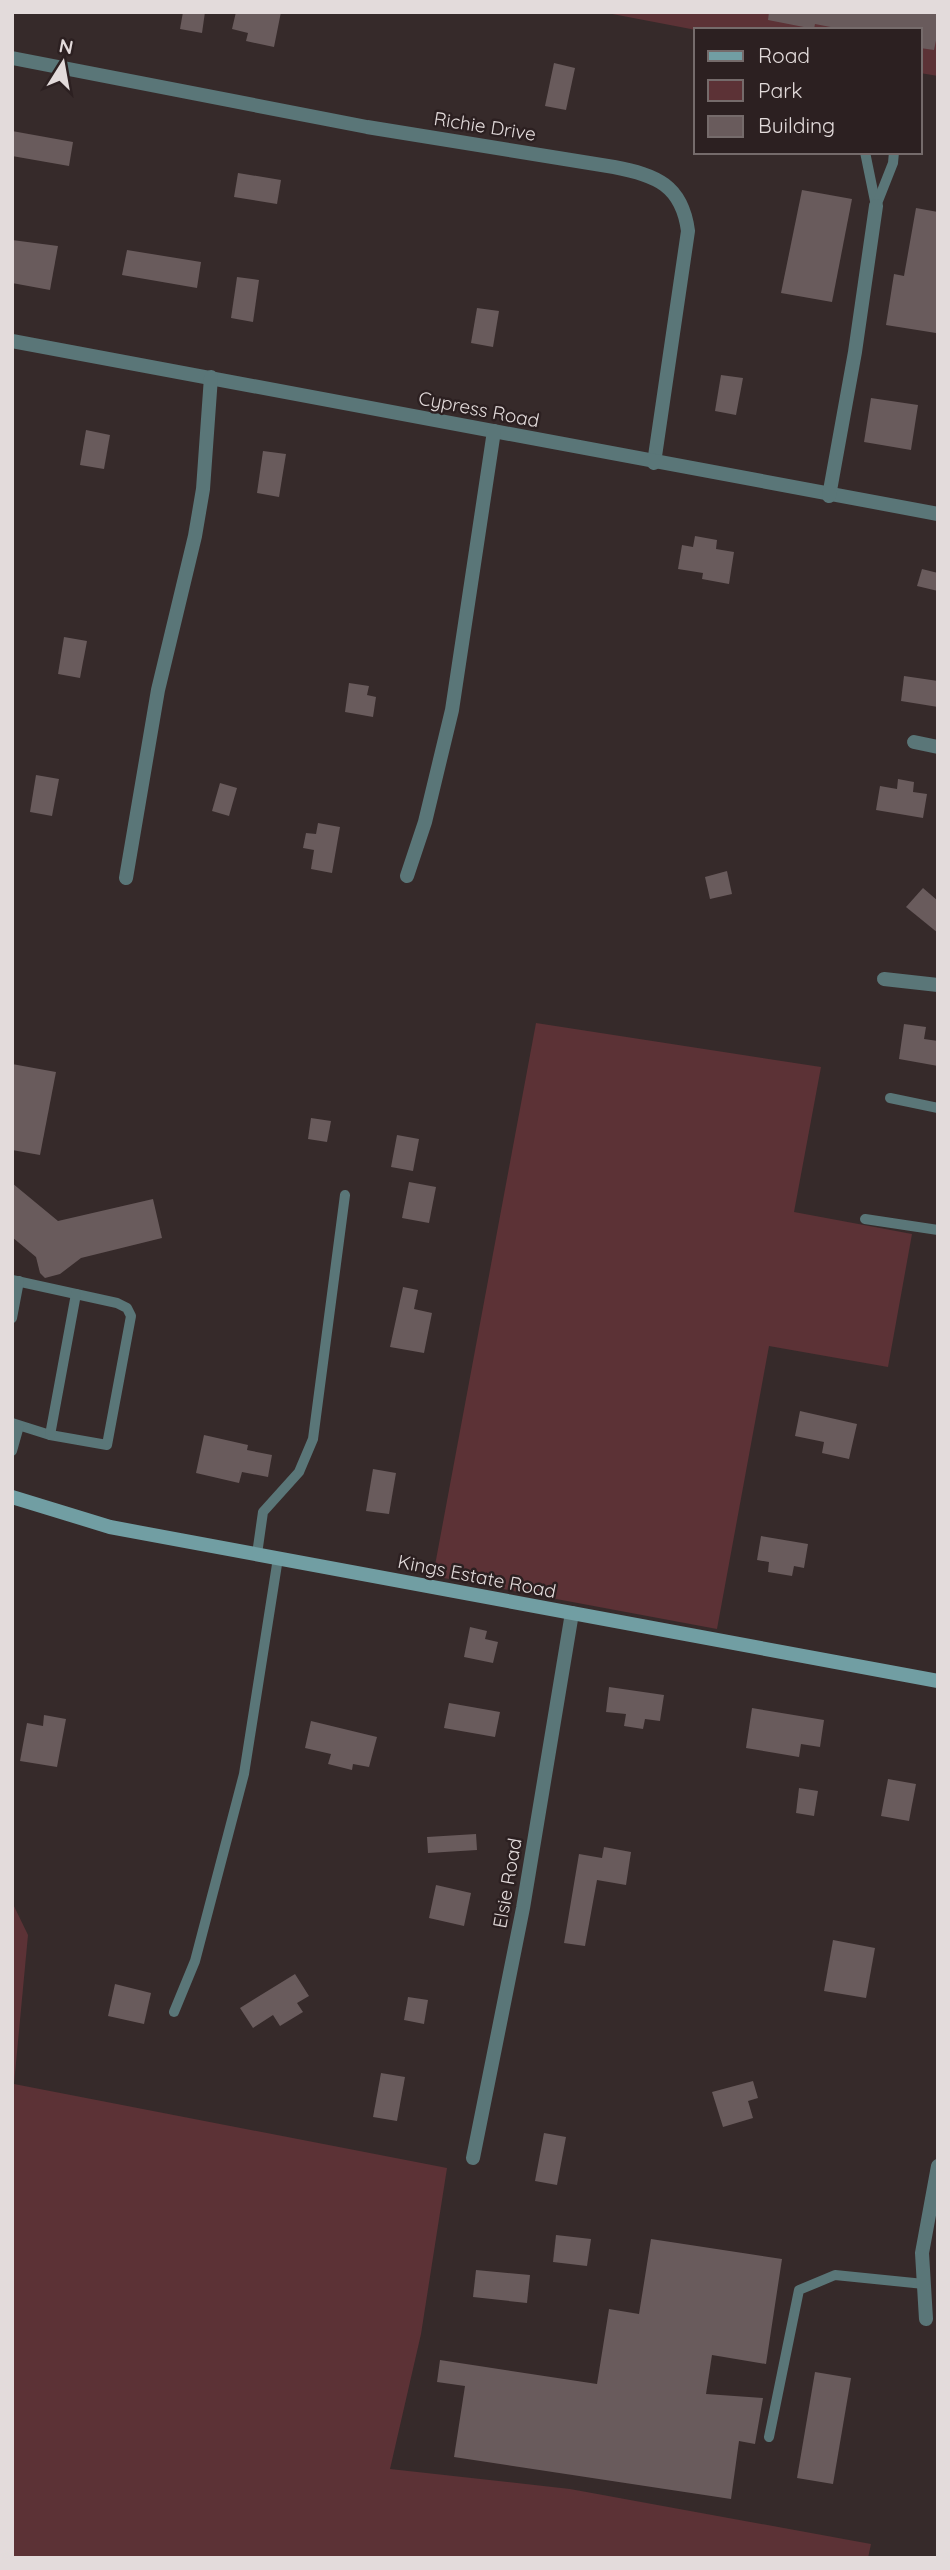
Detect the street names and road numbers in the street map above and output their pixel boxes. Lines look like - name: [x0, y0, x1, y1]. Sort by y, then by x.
- street label: Richie Drive: [432, 106, 538, 146]
- street label: Cypress Road: [417, 386, 541, 432]
- street label: Kings Estate Road: [396, 1549, 558, 1603]
- street label: Elsie Road: [487, 1836, 527, 1930]

